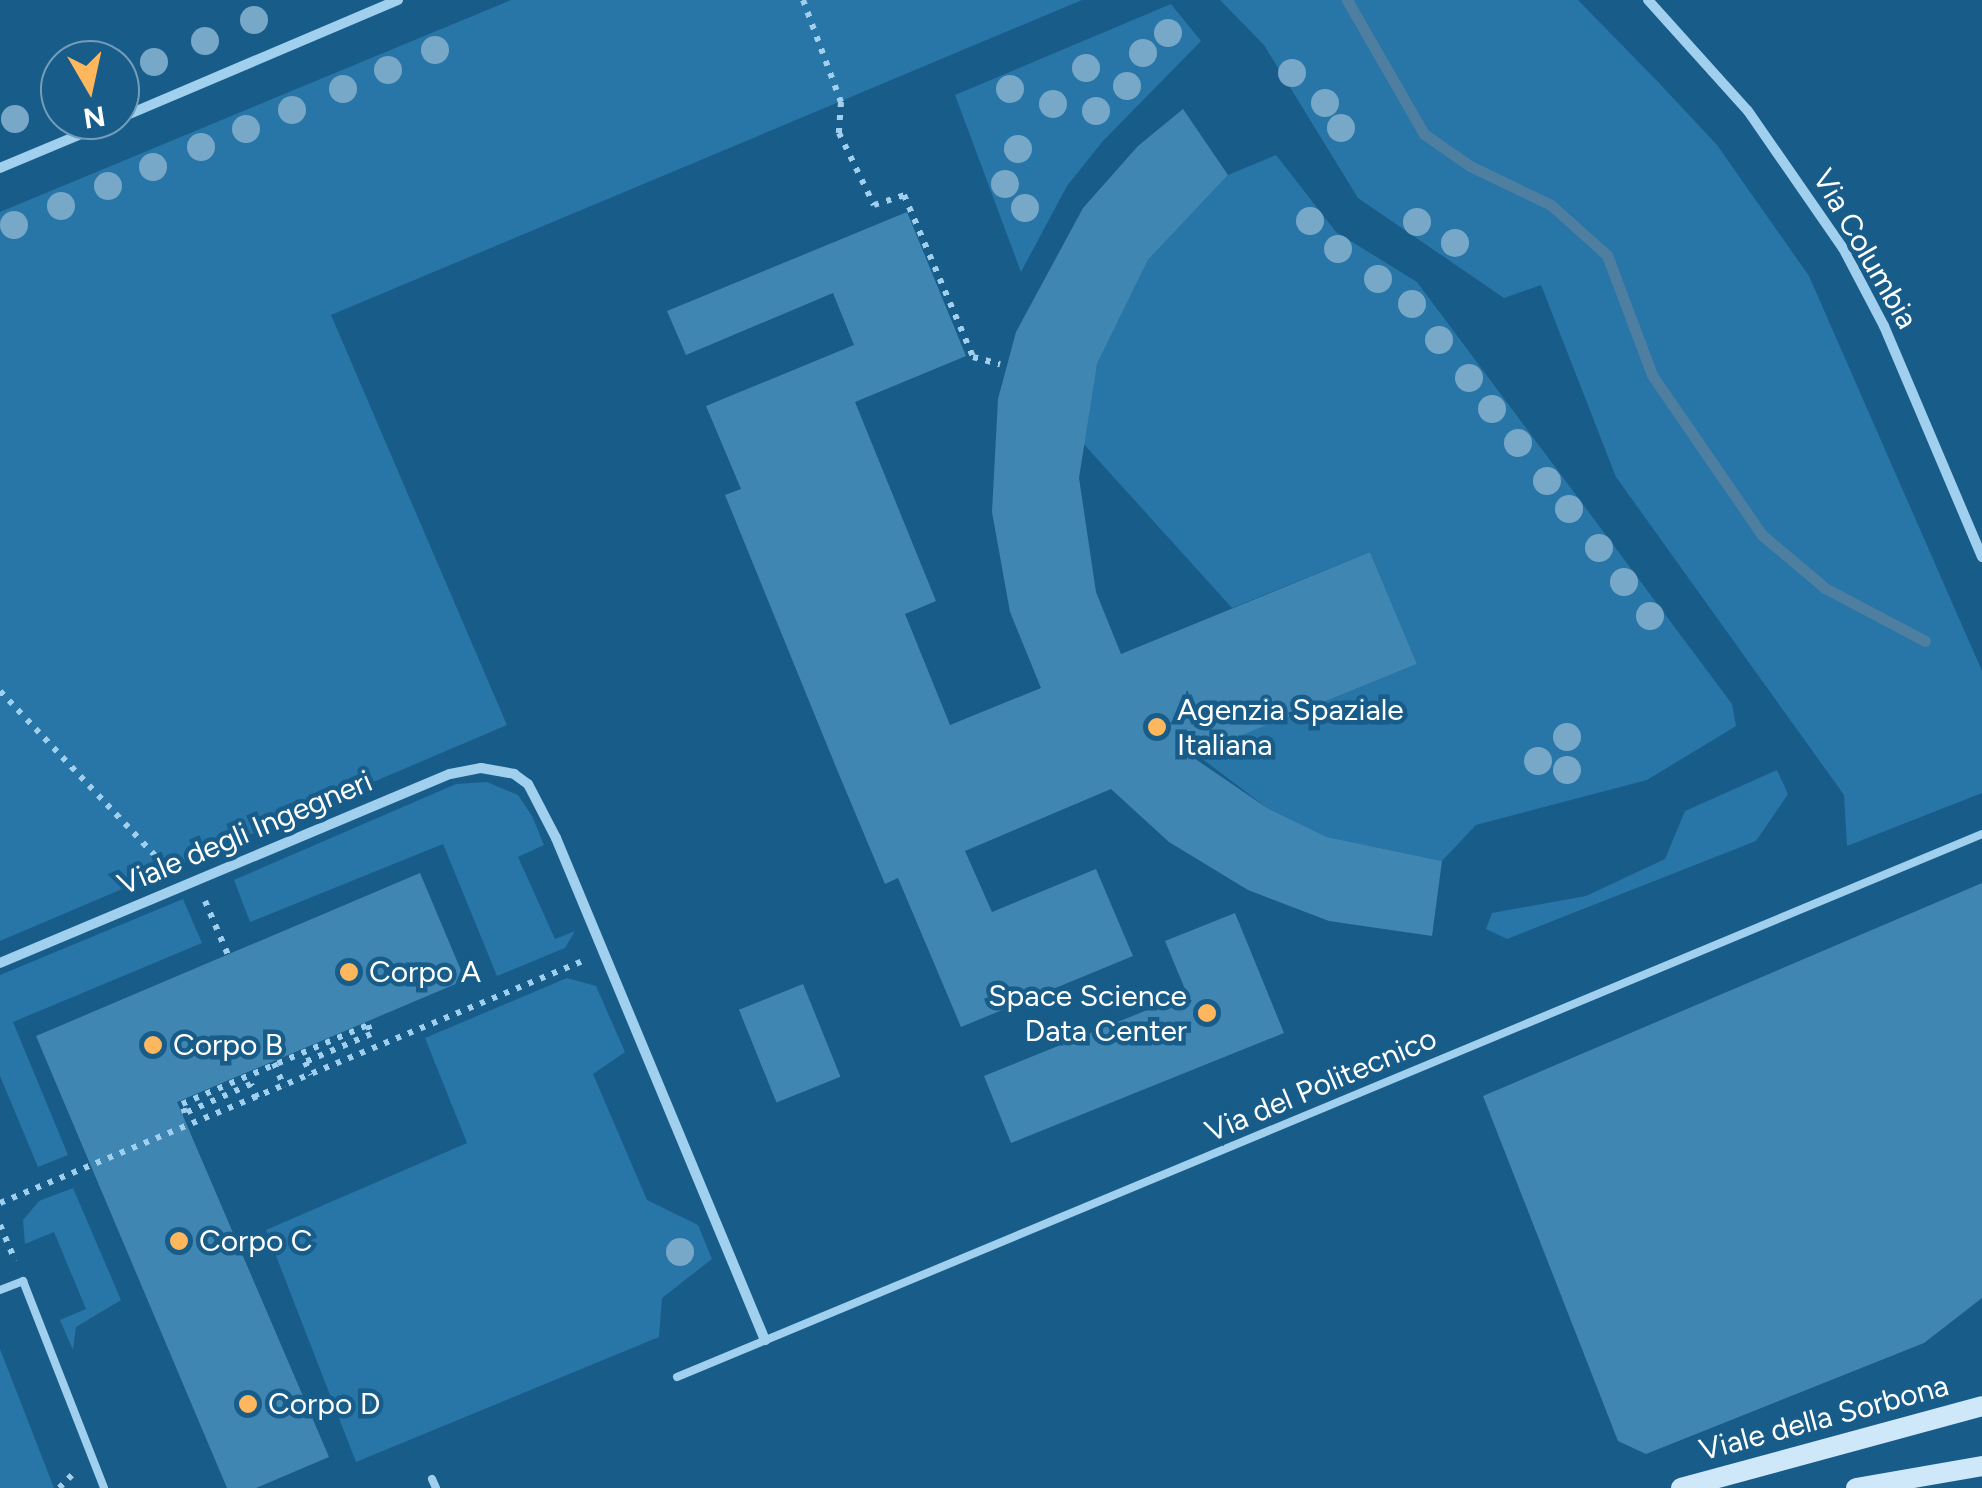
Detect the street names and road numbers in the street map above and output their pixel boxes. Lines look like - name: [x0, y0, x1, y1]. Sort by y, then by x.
- street label: Via Columbia: [1805, 163, 1925, 335]
- street label: Viale degli Ingegneri: [112, 763, 378, 903]
- street label: Via del Politecnico: [1200, 1020, 1442, 1150]
- street label: Viale della Sorbona: [1696, 1367, 1952, 1469]

